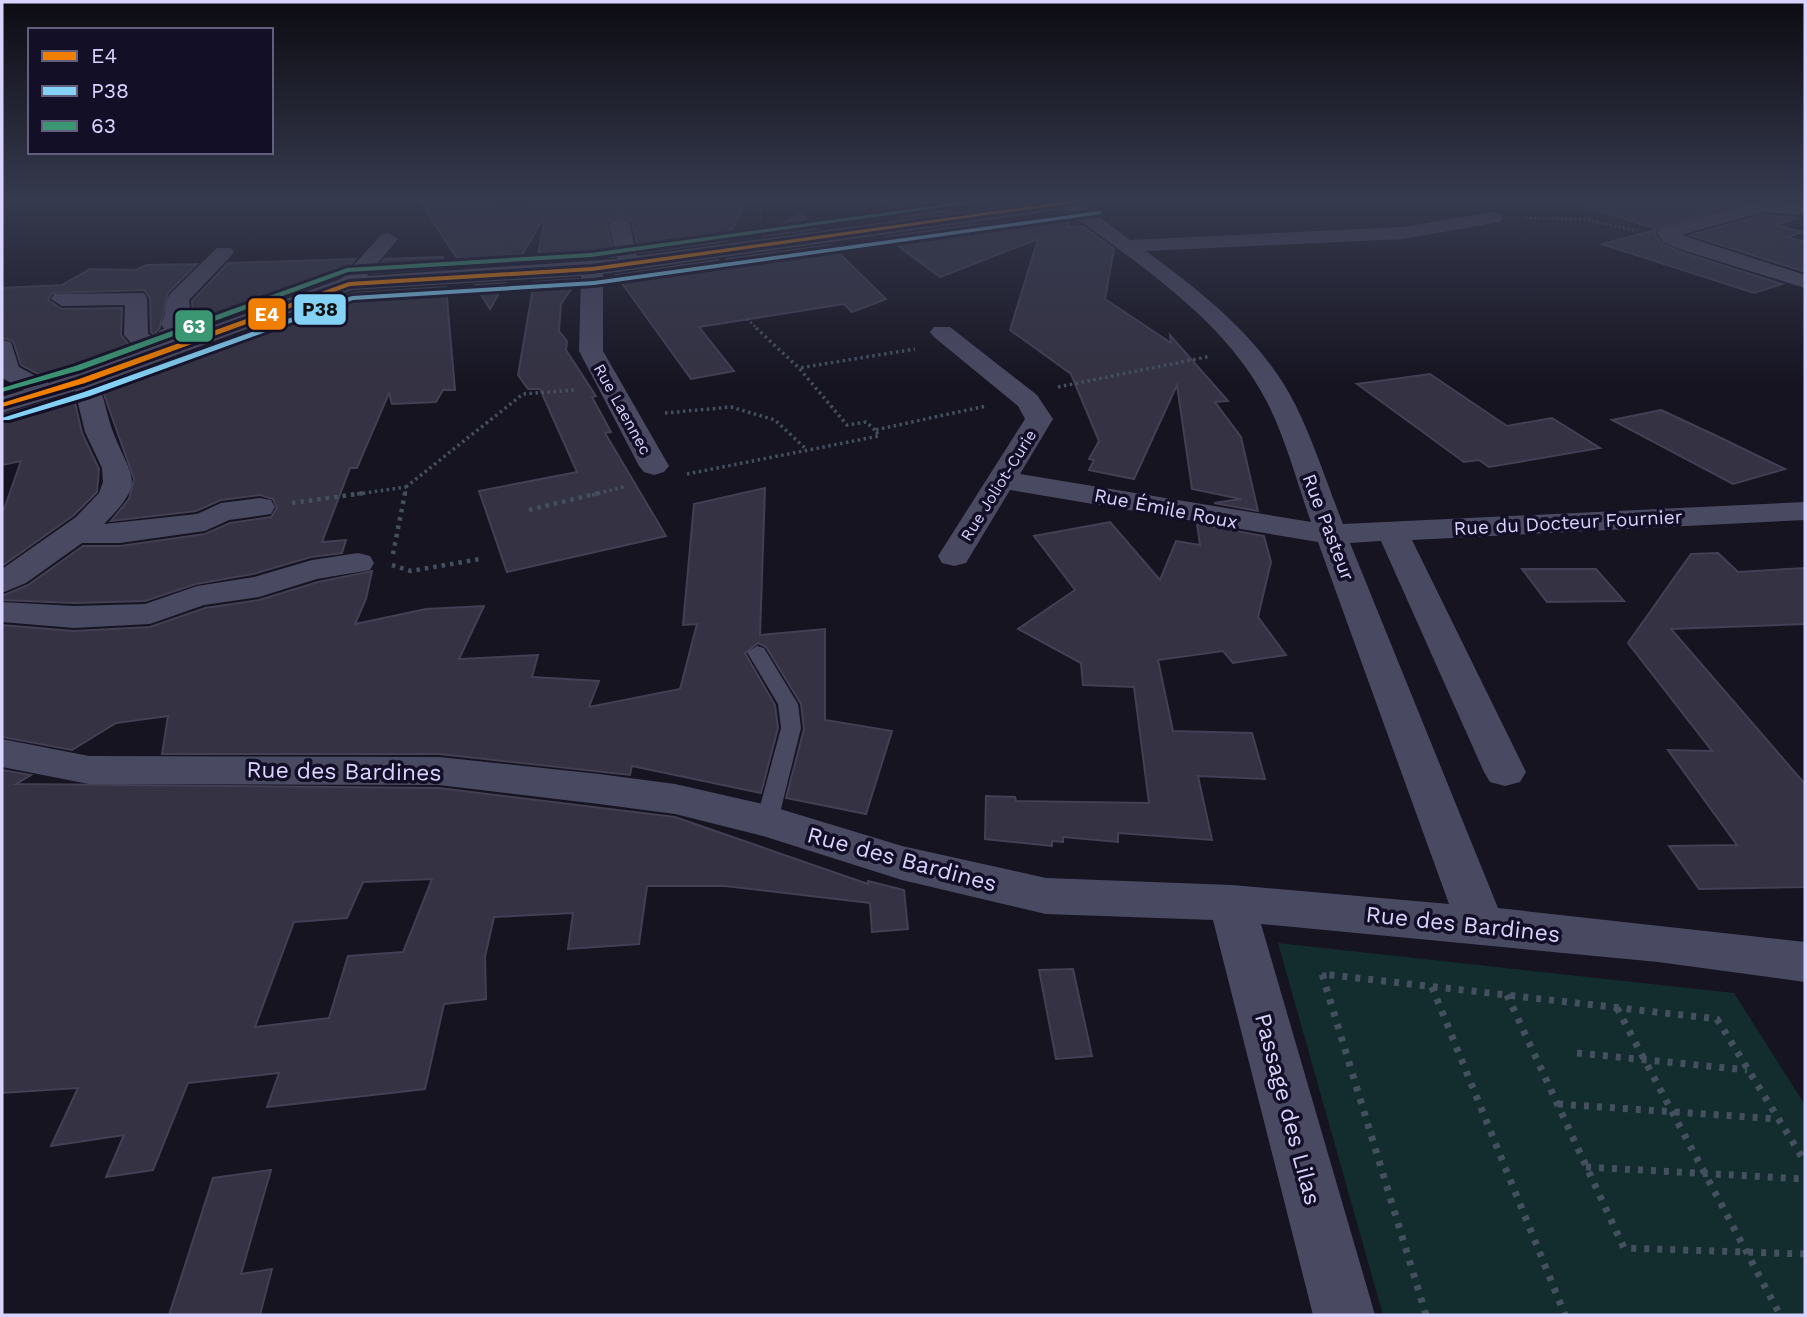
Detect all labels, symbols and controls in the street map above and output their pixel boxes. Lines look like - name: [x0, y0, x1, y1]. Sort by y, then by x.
- legend: [28, 28, 273, 154]
- text: E4: [91, 43, 117, 68]
- text: P38: [91, 78, 129, 103]
- text: 63: [91, 113, 116, 138]
- line badge: P38: [293, 293, 347, 326]
- line badge: E4: [247, 297, 287, 331]
- text: P38: [302, 298, 338, 321]
- text: E4: [255, 303, 279, 326]
- line badge: 63: [174, 309, 214, 343]
- text: 63: [183, 315, 205, 338]
- street label: Rue Laennec: [590, 361, 655, 458]
- street label: Rue Joliot-Curie: [957, 426, 1040, 544]
- street label: Rue Pasteur: [1298, 471, 1359, 584]
- street label: Rue Émile Roux: [1092, 483, 1240, 534]
- street label: Rue du Docteur Fournier: [1453, 505, 1683, 540]
- street label: Rue des Bardines: [246, 756, 442, 787]
- street label: Rue des Bardines: [804, 821, 1000, 898]
- street label: Rue des Bardines: [1364, 901, 1561, 948]
- street label: Passage des Lilas: [1249, 1010, 1326, 1208]

